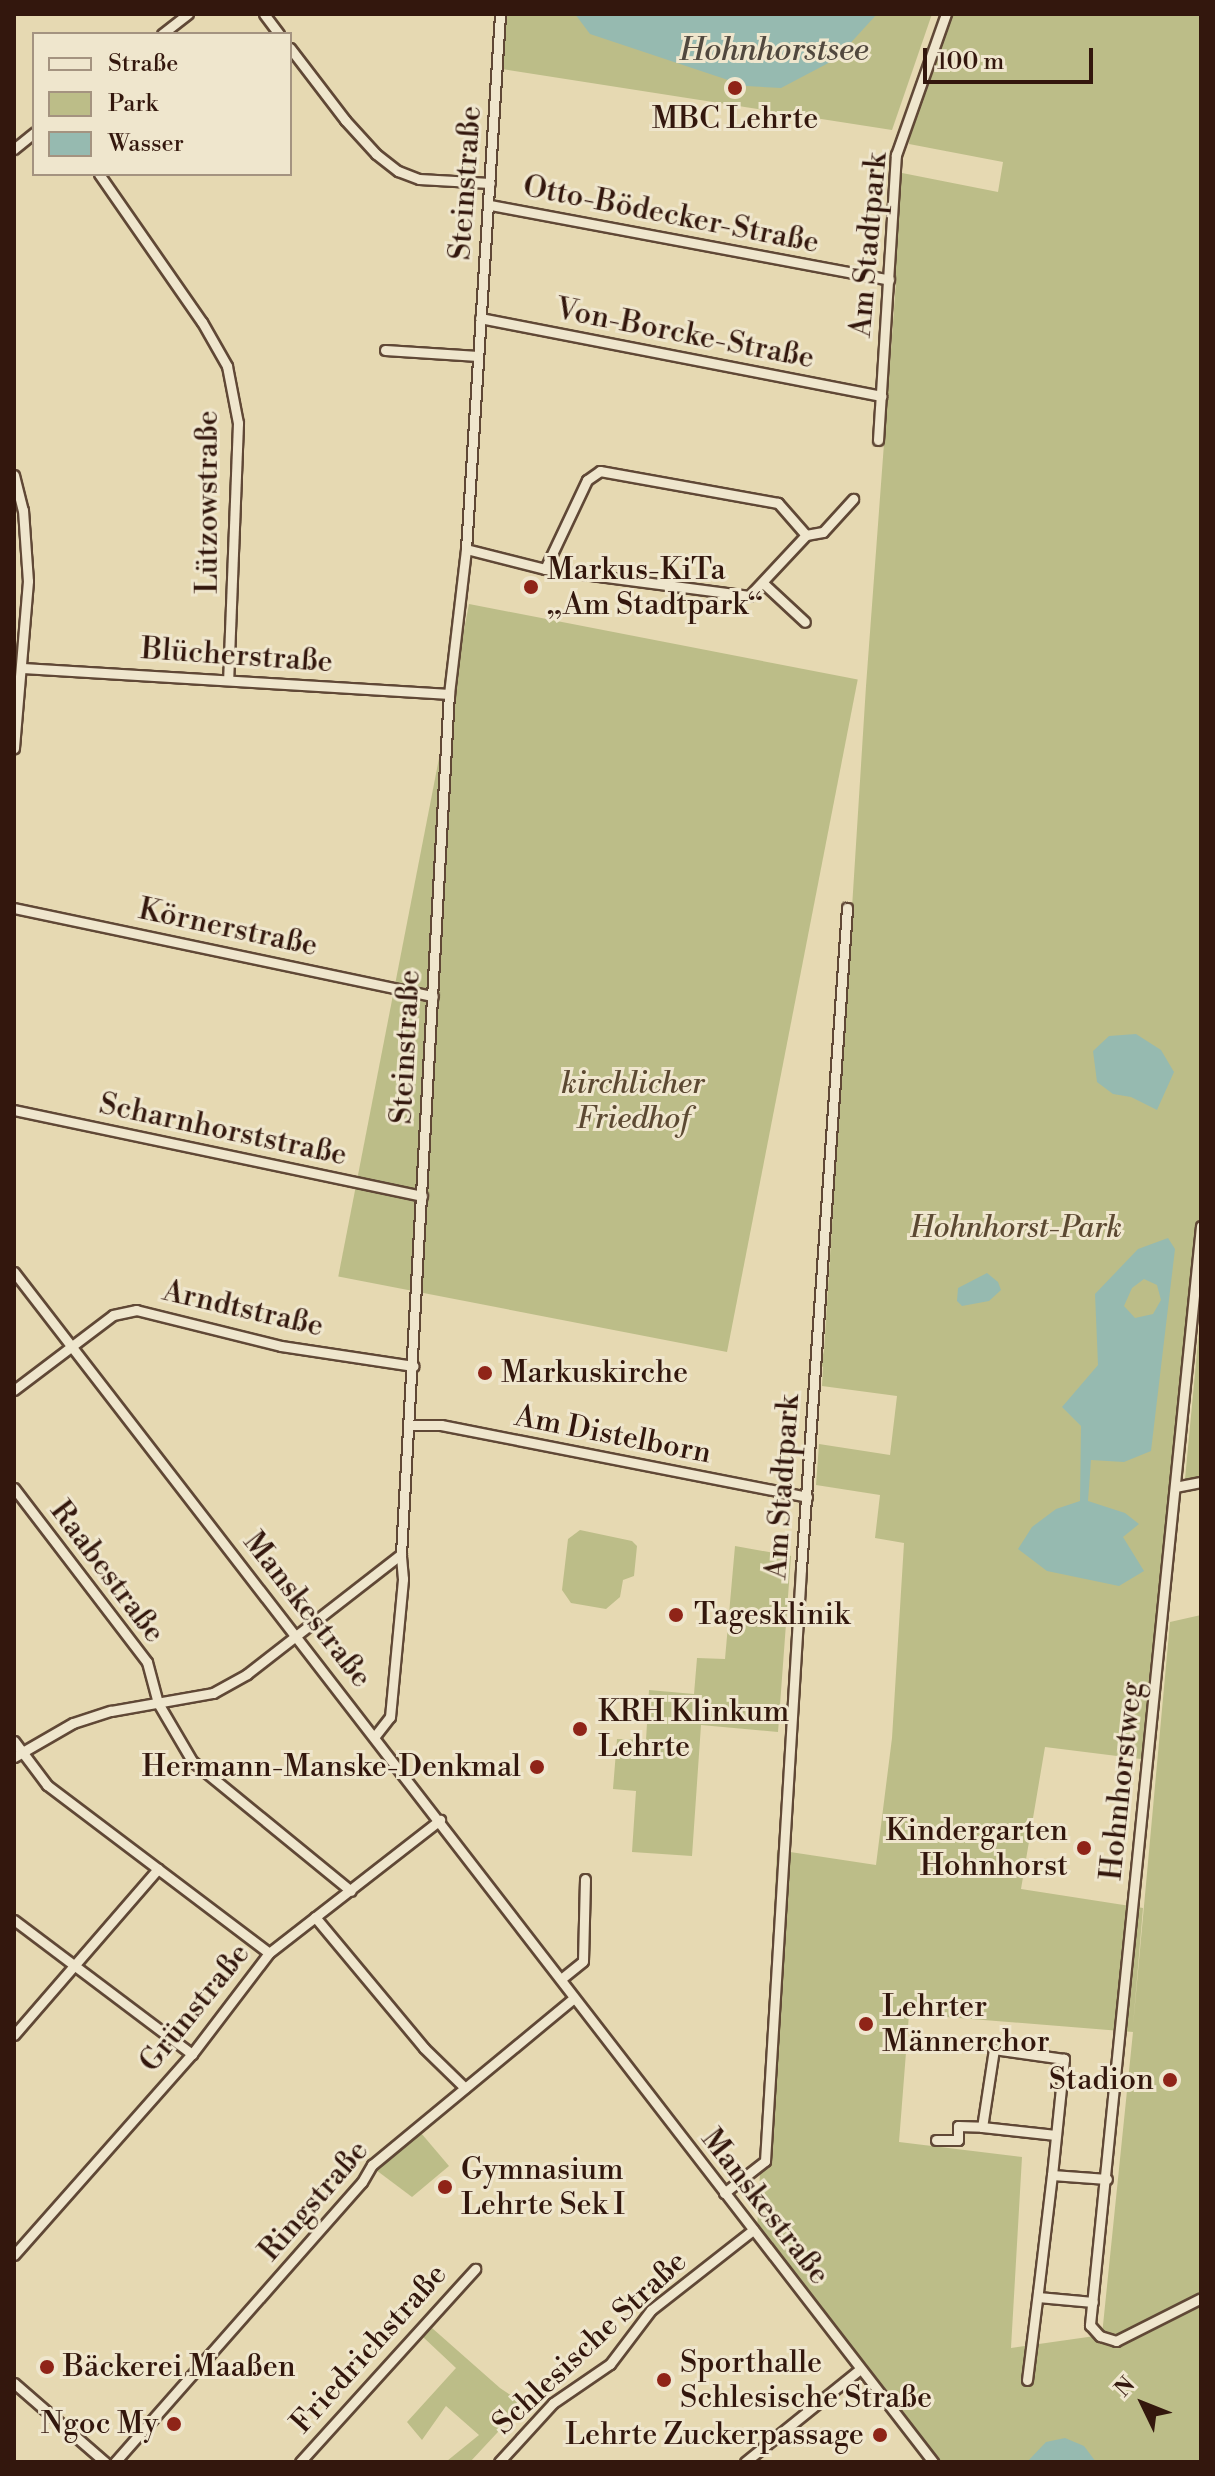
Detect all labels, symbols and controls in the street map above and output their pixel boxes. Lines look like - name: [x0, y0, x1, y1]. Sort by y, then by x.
- water label: Hohnhorstsee: [679, 31, 869, 69]
- legend: [32, 32, 292, 176]
- scale bar: [927, 32, 1097, 82]
- text: 100 m: [937, 47, 1004, 77]
- text: Straße: [108, 49, 178, 79]
- marker: MBC Lehrte: [726, 79, 744, 97]
- text: Park: [108, 89, 158, 119]
- place label: MBC Lehrte: [652, 101, 818, 137]
- street label: Steinstraße: [443, 105, 489, 261]
- text: Wasser: [108, 129, 184, 159]
- street label: Am Stadtpark: [843, 151, 895, 339]
- street label: Otto-Bödecker-Straße: [520, 169, 822, 261]
- street label: Von-Borcke-Straße: [553, 291, 817, 377]
- street label: Lützowstraße: [190, 410, 226, 594]
- place label: Markus-KiTa „Am Stadtpark“: [547, 552, 763, 622]
- marker: Markus-KiTa „Am Stadtpark“: [522, 578, 540, 596]
- street label: Blücherstraße: [140, 631, 334, 681]
- street label: Körnerstraße: [135, 891, 321, 965]
- street label: Steinstraße: [384, 969, 428, 1125]
- park label: kirchlicher Friedhof: [561, 1066, 705, 1136]
- street label: Scharnhorststraße: [96, 1086, 350, 1174]
- park label: Hohnhorst-Park: [910, 1210, 1122, 1246]
- street label: Arndtstraße: [159, 1273, 327, 1345]
- place label: Markuskirche: [501, 1355, 688, 1391]
- marker: Markuskirche: [476, 1364, 494, 1382]
- street label: Am Stadtpark: [759, 1393, 807, 1581]
- street label: Am Distelborn: [512, 1398, 714, 1472]
- street label: Raabestraße: [42, 1494, 172, 1650]
- street label: Manskestraße: [235, 1525, 379, 1695]
- place label: Tagesklinik: [694, 1597, 850, 1633]
- marker: Tagesklinik: [665, 1604, 687, 1626]
- street label: Hohnhorstweg: [1094, 1680, 1150, 1882]
- place label: KRH Klinkum Lehrte: [598, 1694, 789, 1764]
- marker: KRH Klinkum Lehrte: [569, 1718, 591, 1740]
- place label: Hermann-Manske-Denkmal: [142, 1749, 521, 1785]
- marker: Hermann-Manske-Denkmal: [528, 1758, 546, 1776]
- place label: Kindergarten Hohnhorst: [886, 1813, 1068, 1884]
- marker: Kindergarten Hohnhorst: [1075, 1839, 1093, 1857]
- street label: Grünstraße: [132, 1936, 258, 2080]
- place label: Lehrter Männerchor: [882, 1989, 1050, 2060]
- marker: Lehrter Männerchor: [857, 2015, 875, 2033]
- place label: Stadion: [1049, 2062, 1154, 2098]
- marker: Stadion: [1161, 2071, 1179, 2089]
- street label: Manskestraße: [693, 2122, 837, 2292]
- street label: Ringstraße: [252, 2133, 376, 2269]
- place label: Gymnasium Lehrte Sek I: [461, 2152, 625, 2222]
- marker: Gymnasium Lehrte Sek I: [436, 2178, 454, 2196]
- street label: Schlesische Straße: [486, 2244, 694, 2442]
- street label: Friedrichstraße: [284, 2257, 454, 2441]
- place label: Sporthalle Schlesische Straße: [680, 2345, 932, 2416]
- place label: Bäckerei Maaßen: [63, 2349, 296, 2385]
- marker: Bäckerei Maaßen: [38, 2358, 56, 2376]
- north arrow: [1103, 2364, 1183, 2444]
- marker: Sporthalle Schlesische Straße: [655, 2371, 673, 2389]
- text: N: [1109, 2372, 1141, 2403]
- place label: Ngoc My: [41, 2406, 158, 2442]
- marker: Ngoc My: [165, 2415, 183, 2433]
- place label: Lehrte Zuckerpassage: [565, 2417, 864, 2453]
- marker: Lehrte Zuckerpassage: [871, 2426, 889, 2444]

